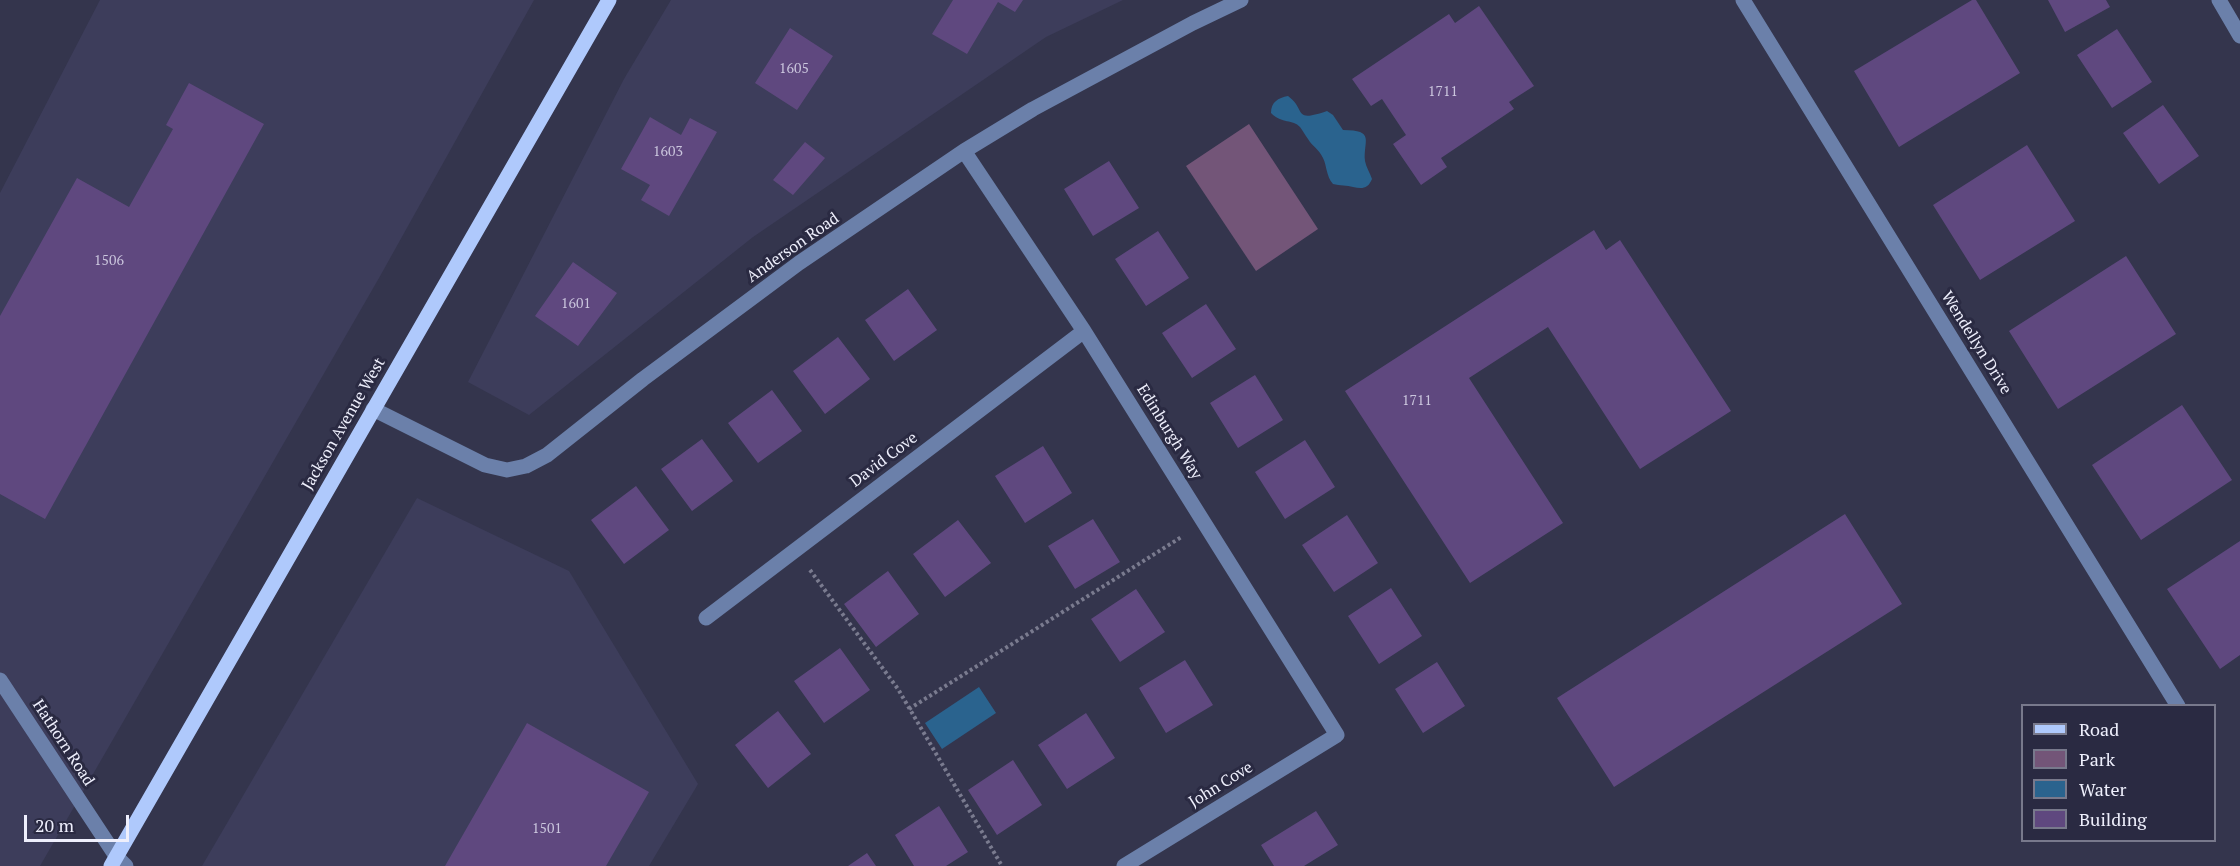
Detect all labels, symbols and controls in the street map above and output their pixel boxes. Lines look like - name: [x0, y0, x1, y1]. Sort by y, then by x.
- house number: 1605: [779, 61, 809, 77]
- house number: 1711: [1428, 84, 1458, 100]
- house number: 1603: [653, 144, 683, 160]
- street label: Anderson Road: [743, 209, 843, 287]
- house number: 1506: [94, 253, 124, 269]
- street label: Wendellyn Drive: [1937, 288, 2015, 398]
- house number: 1601: [561, 296, 591, 312]
- street label: Jackson Avenue West: [298, 354, 390, 494]
- street label: Edinburgh Way: [1132, 381, 1206, 483]
- house number: 1711: [1402, 393, 1432, 409]
- street label: David Cove: [846, 428, 922, 492]
- street label: Hathorn Road: [28, 696, 98, 790]
- legend: [2021, 704, 2216, 842]
- text: Road: [2079, 717, 2119, 741]
- text: Park: [2079, 747, 2115, 771]
- street label: John Cove: [1186, 758, 1256, 812]
- text: Water: [2079, 777, 2126, 801]
- scale bar: [27, 803, 132, 841]
- text: Building: [2079, 807, 2147, 831]
- text: 20 m: [35, 813, 74, 837]
- house number: 1501: [532, 821, 562, 837]

